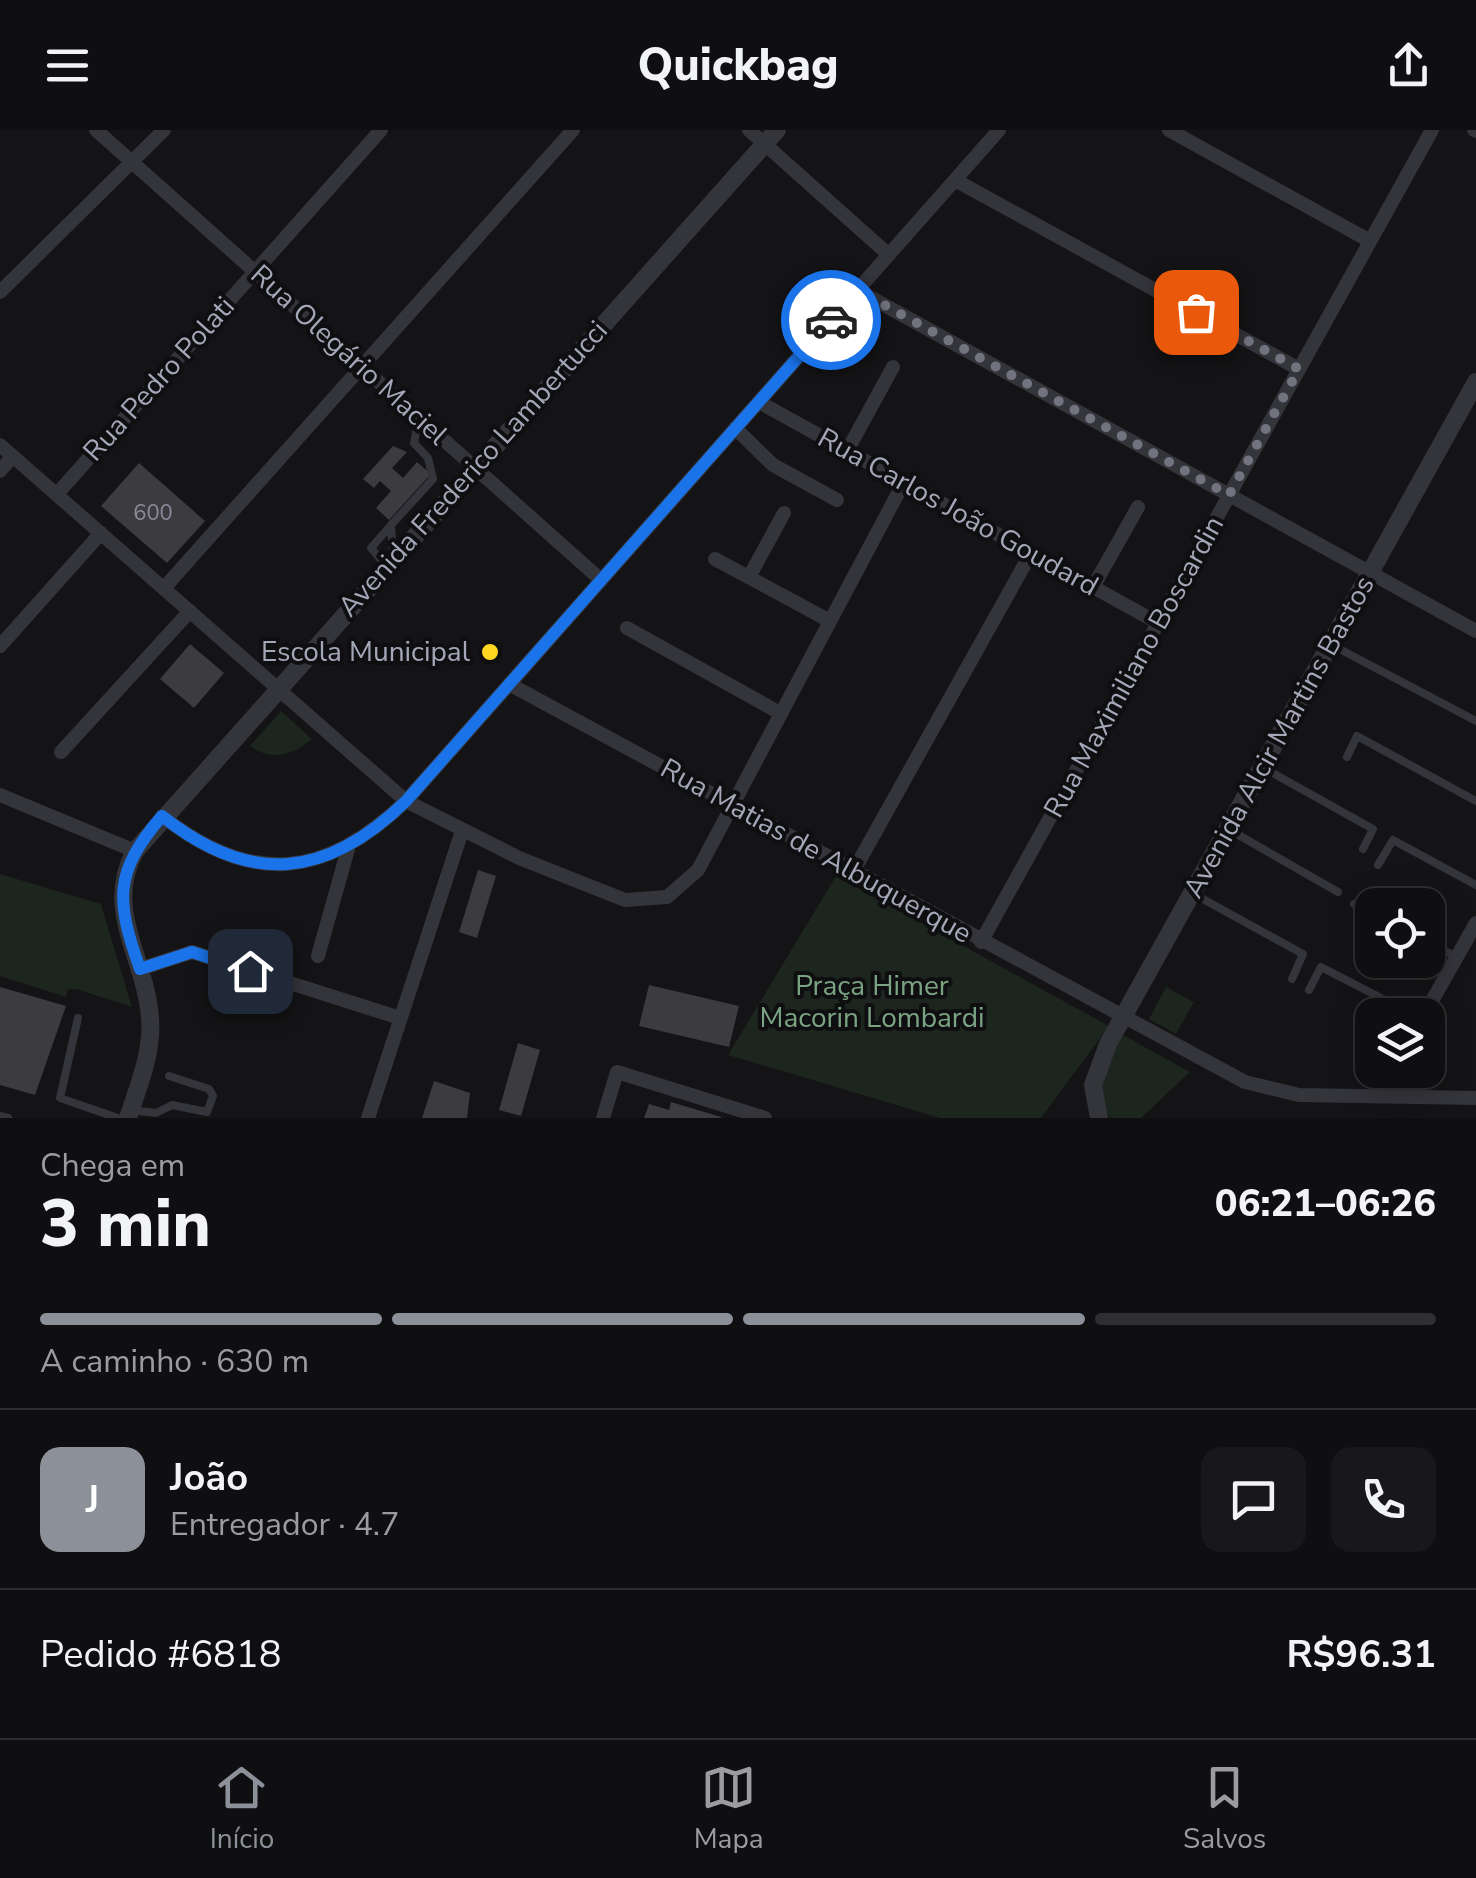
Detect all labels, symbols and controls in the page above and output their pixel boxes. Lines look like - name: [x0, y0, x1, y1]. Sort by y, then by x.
- text: Quickbag: [637, 35, 839, 96]
- icon: menu: [40, 38, 95, 93]
- icon: share: [1381, 38, 1436, 93]
- street label: Rua Olegário Maciel: [242, 256, 456, 454]
- courier: [781, 270, 881, 370]
- pin: [1154, 270, 1239, 355]
- icon: bag: [1169, 285, 1224, 340]
- street label: Rua Pedro Polati: [75, 288, 243, 470]
- icon: car: [804, 293, 859, 348]
- street label: Avenida Frederico Lambertucci: [330, 313, 616, 625]
- street label: Rua Carlos João Goudard: [811, 419, 1105, 605]
- house number: 600: [133, 498, 173, 528]
- street label: Rua Maximiliano Boscardin: [1035, 509, 1233, 825]
- street label: Avenida Alcir Martins Bastos: [1174, 569, 1384, 905]
- place label: Escola Municipal: [261, 633, 471, 671]
- marker: Escola Municipal: [479, 641, 501, 663]
- street label: Rua Matias de Albuquerque: [654, 750, 978, 952]
- map controls: [1355, 888, 1445, 1088]
- button: locate: [1355, 888, 1445, 978]
- pin: [208, 929, 293, 1014]
- icon: home: [223, 944, 278, 999]
- park label: Praça Himer Macorin Lombardi: [759, 967, 985, 1037]
- button: layers: [1355, 998, 1445, 1088]
- text: Chega em: [40, 1144, 185, 1187]
- text: 06:21–06:26: [1215, 1178, 1436, 1229]
- text: 3 min: [40, 1180, 211, 1269]
- text: A caminho · 630 m: [40, 1340, 309, 1383]
- button: chat: [1201, 1447, 1306, 1552]
- button: phone: [1331, 1447, 1436, 1552]
- text: João: [170, 1452, 248, 1503]
- text: J: [86, 1474, 99, 1525]
- text: Entregador · 4.7: [170, 1503, 399, 1546]
- text: Pedido #6818: [40, 1629, 281, 1680]
- text: R$96.31: [1287, 1629, 1436, 1680]
- tab: Início: [210, 1760, 274, 1858]
- tab: Mapa: [694, 1760, 764, 1858]
- tab: Salvos: [1183, 1760, 1266, 1858]

